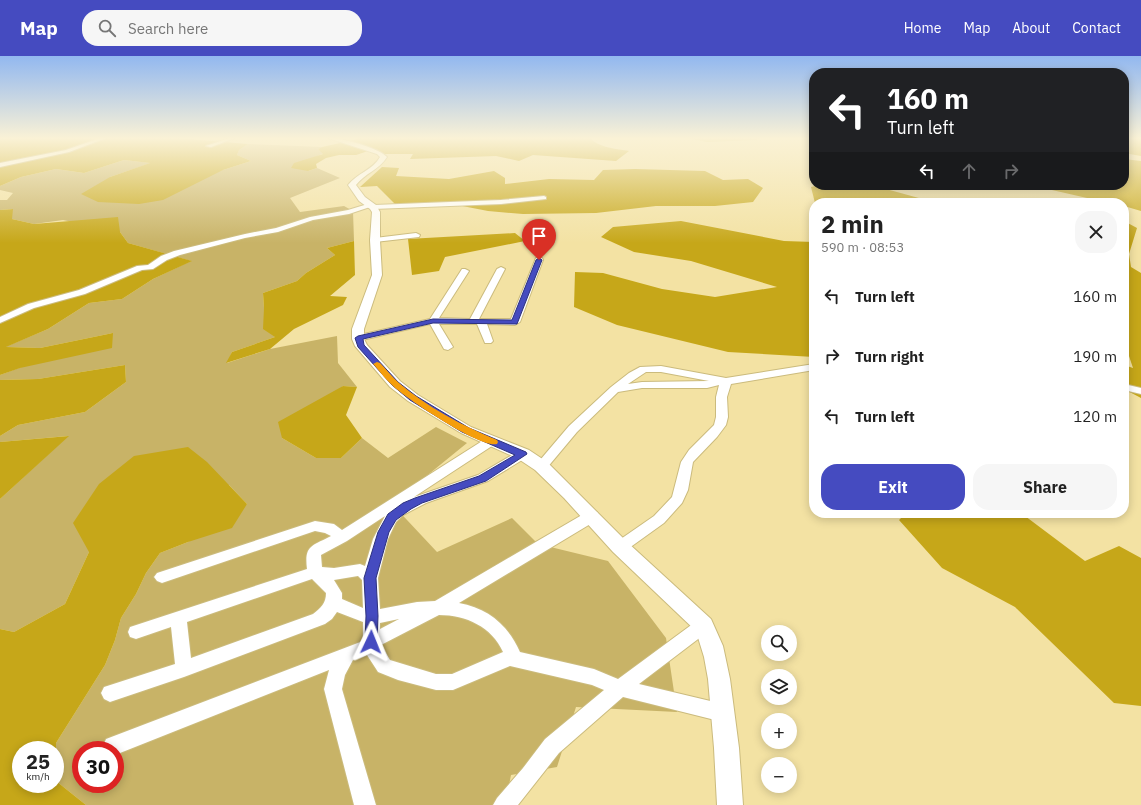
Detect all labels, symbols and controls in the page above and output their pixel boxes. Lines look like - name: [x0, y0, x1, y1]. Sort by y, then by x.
- search box: [82, 10, 362, 46]
- text: Map: [20, 16, 58, 40]
- icon: search: [96, 17, 118, 39]
- text: Search here: [128, 19, 208, 38]
- text: Home: [904, 19, 941, 37]
- text: Map: [963, 19, 990, 37]
- text: About: [1012, 19, 1050, 37]
- text: Contact: [1072, 19, 1121, 37]
- text: 160 m: [887, 80, 969, 117]
- icon: left: [821, 84, 873, 136]
- text: Turn left: [887, 116, 955, 139]
- icon: left: [916, 160, 938, 182]
- icon: ahead: [958, 160, 980, 182]
- icon: right: [1000, 160, 1022, 182]
- text: 2 min: [821, 208, 884, 240]
- button: close: [1075, 211, 1117, 253]
- pin: [522, 219, 556, 260]
- icon: arrive: [528, 225, 550, 247]
- text: 590 m · 08:53: [821, 239, 904, 256]
- icon: left: [821, 285, 843, 307]
- text: Turn left: [855, 287, 915, 306]
- text: 160 m: [1073, 287, 1117, 306]
- icon: right: [821, 345, 843, 367]
- text: Turn right: [855, 347, 924, 366]
- text: 190 m: [1073, 347, 1117, 366]
- icon: left: [821, 405, 843, 427]
- text: Turn left: [855, 407, 915, 426]
- text: 120 m: [1073, 407, 1117, 426]
- button: Exit: [821, 464, 965, 510]
- button: Share: [973, 464, 1117, 510]
- position arrow: [350, 621, 392, 663]
- map controls: [761, 625, 797, 793]
- button: search: [761, 625, 797, 661]
- button: layers: [761, 669, 797, 705]
- button: +: [761, 713, 797, 749]
- speed limit sign: 30: [72, 741, 124, 793]
- text: 25: [26, 748, 50, 775]
- button: −: [761, 757, 797, 793]
- text: km/h: [26, 770, 50, 783]

